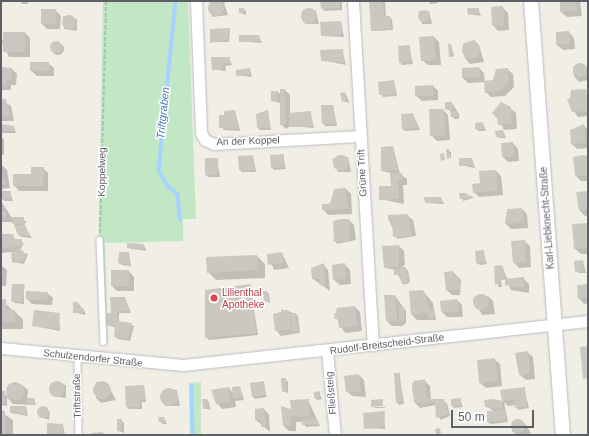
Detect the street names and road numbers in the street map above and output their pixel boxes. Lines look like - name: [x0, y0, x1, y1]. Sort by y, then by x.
- street label: An der Koppel: [216, 134, 280, 148]
- street label: Koppelweg: [96, 147, 108, 197]
- street label: Grüne Trift: [355, 149, 369, 197]
- street label: Karl-Liebknecht-Straße: [537, 166, 557, 270]
- street label: Rudolf-Breitscheid-Straße: [329, 331, 445, 357]
- street label: Schulzendorfer Straße: [43, 347, 143, 369]
- street label: Fließsteig: [323, 371, 339, 415]
- street label: Triftstraße: [71, 373, 83, 419]

